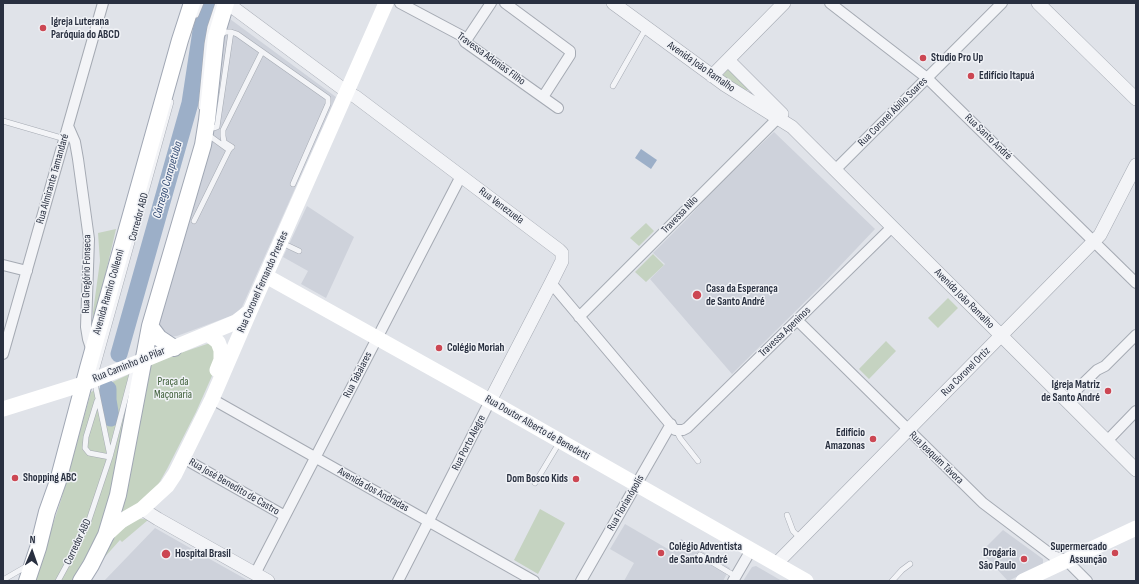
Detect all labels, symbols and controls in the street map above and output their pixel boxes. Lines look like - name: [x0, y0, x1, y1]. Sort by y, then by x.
- place label: Igreja Luterana Paróquia do ABCD: [51, 15, 120, 41]
- marker: Igreja Luterana Paróquia do ABCD: [38, 23, 48, 33]
- street label: Travessa Adonias Filho: [454, 30, 528, 88]
- street label: Avenida João Ramalho: [665, 39, 737, 95]
- place label: Studio Pro Up: [931, 51, 983, 65]
- marker: Studio Pro Up: [918, 53, 928, 63]
- place label: Edifício Itapuá: [979, 69, 1034, 83]
- marker: Edifício Itapuá: [966, 71, 976, 81]
- street label: Rua Coronel Abílio Soares: [855, 74, 931, 150]
- street label: Rua Santo André: [962, 111, 1014, 163]
- street label: Rua Almirante Tamandaré: [34, 132, 72, 226]
- water label: Córrego Carapetuba: [150, 140, 186, 220]
- street label: Rua Venezuela: [476, 185, 526, 227]
- street label: Corredor ABD: [126, 191, 152, 243]
- street label: Travessa Nilo: [659, 193, 701, 237]
- street label: Rua Coronel Fernando Prestes: [235, 229, 291, 335]
- street label: Rua Gregório Fonseca: [80, 234, 94, 314]
- street label: Avenida Ramiro Colleoni: [91, 248, 127, 336]
- street label: Avenida João Ramalho: [931, 266, 997, 332]
- place label: Casa da Esperança de Santo André: [706, 282, 778, 308]
- marker: Casa da Esperança de Santo André: [691, 289, 703, 301]
- street label: Travessa Apeninos: [756, 304, 814, 360]
- place label: Colégio Moriah: [447, 341, 504, 355]
- marker: Colégio Moriah: [434, 343, 444, 353]
- street label: Rua Caminho do Pilar: [91, 344, 167, 386]
- street label: Rua Coronel Ortiz: [939, 345, 993, 399]
- street label: Rua Tabaiares: [341, 350, 375, 400]
- park label: Praça da Maçonaria: [154, 375, 192, 401]
- place label: Igreja Matriz de Santo André: [1041, 378, 1100, 404]
- marker: Igreja Matriz de Santo André: [1103, 386, 1113, 396]
- street label: Rua Doutor Alberto de Benedetti: [482, 393, 592, 463]
- street label: Rua Porto Alegre: [449, 413, 489, 473]
- place label: Edifício Amazonas: [825, 426, 865, 452]
- street label: Rua Joaquim Távora: [906, 429, 966, 487]
- marker: Edifício Amazonas: [868, 434, 878, 444]
- street label: Rua José Benedito de Castro: [186, 456, 282, 518]
- street label: Avenida dos Andradas: [335, 465, 411, 515]
- place label: Shopping ABC: [23, 471, 77, 485]
- place label: Dom Bosco Kids: [506, 472, 568, 486]
- marker: Shopping ABC: [10, 473, 20, 483]
- street label: Rua Florianópolis: [605, 473, 647, 533]
- marker: Dom Bosco Kids: [571, 474, 581, 484]
- street label: Corredor ABD: [62, 517, 94, 567]
- north arrow: [12, 532, 52, 572]
- text: N: [29, 533, 36, 546]
- place label: Colégio Adventista de Santo André: [669, 540, 742, 566]
- place label: Supermercado Assunção: [1050, 540, 1107, 566]
- place label: Drogaria São Paulo: [979, 546, 1016, 572]
- place label: Hospital Brasil: [175, 547, 231, 561]
- marker: Hospital Brasil: [160, 548, 172, 560]
- marker: Colégio Adventista de Santo André: [656, 548, 666, 558]
- marker: Supermercado Assunção: [1110, 548, 1120, 558]
- marker: Drogaria São Paulo: [1019, 554, 1029, 564]

